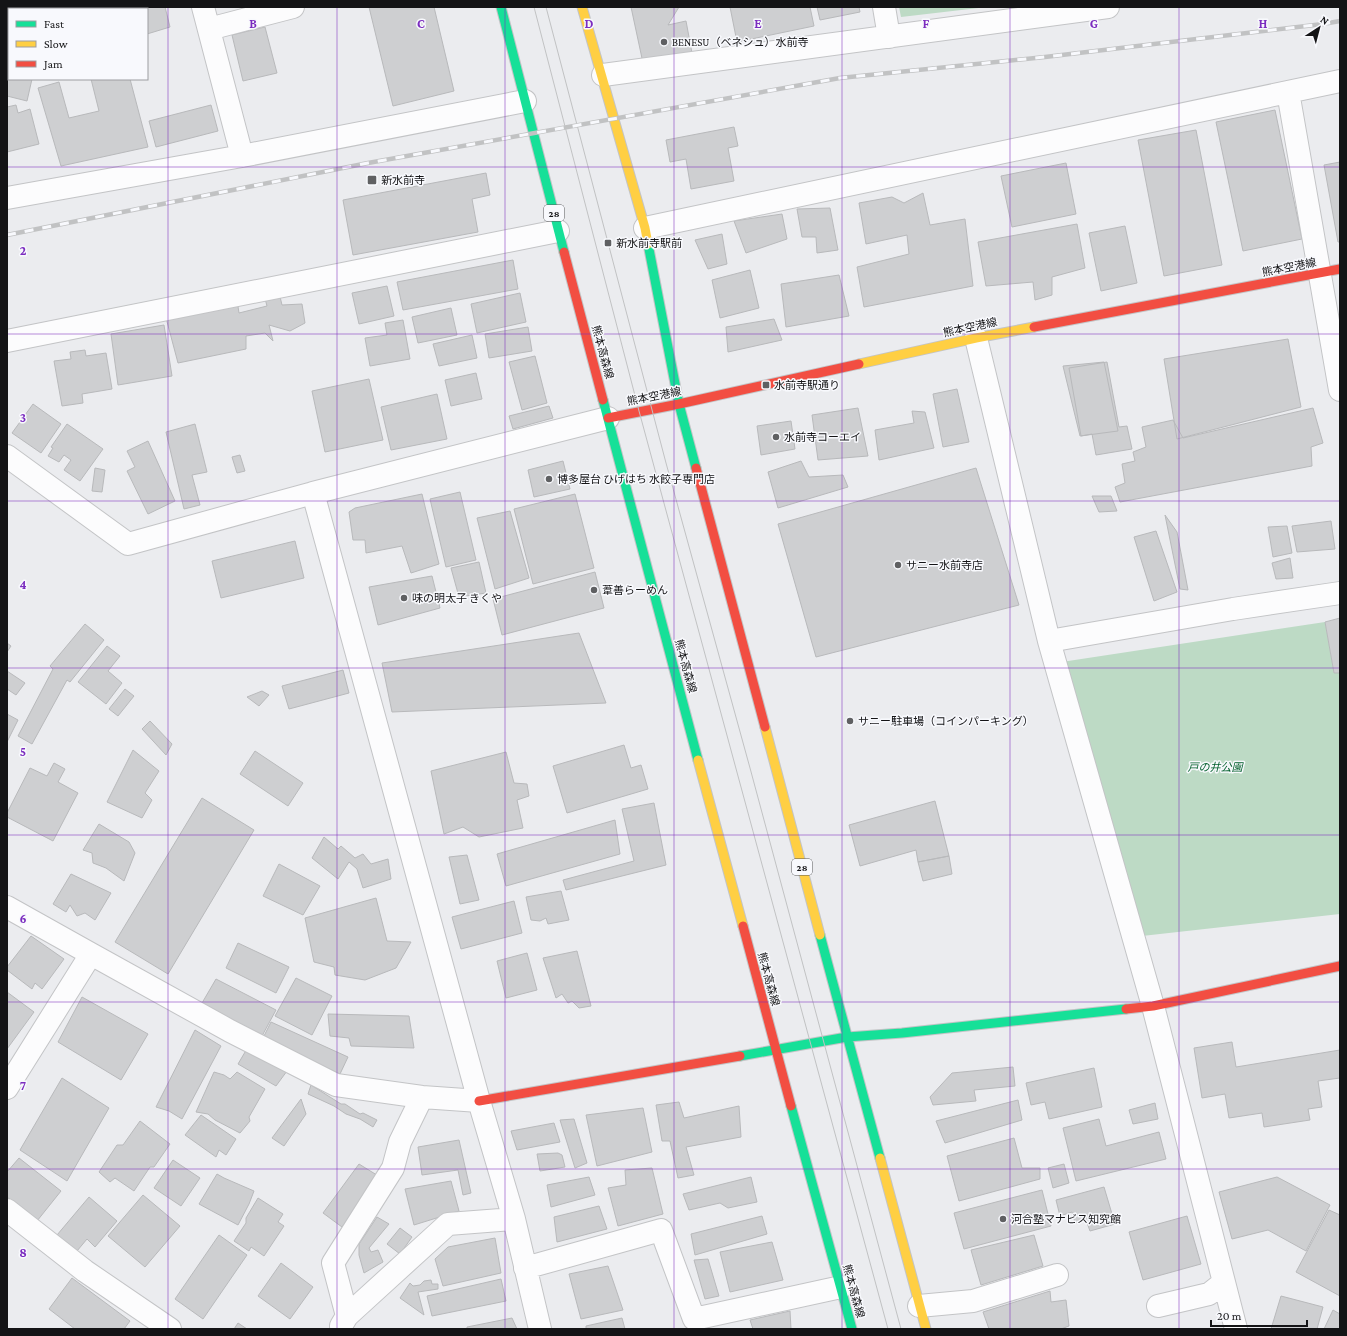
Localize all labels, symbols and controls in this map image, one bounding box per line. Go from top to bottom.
legend [8,8,148,80]
north arrow [1299,8,1339,48]
text: N [1318,13,1332,27]
text: B [249,16,257,31]
text: C [417,16,425,31]
text: D [585,16,594,31]
text: E [754,16,762,31]
text: F [923,16,930,31]
text: G [1090,16,1098,31]
text: H [1259,16,1268,31]
text: Fast [44,17,65,31]
place label: BENESU（ベネシュ）水前寺 [672,36,808,48]
text: Slow [44,37,68,51]
marker: BENESU（ベネシュ）水前寺 [659,37,669,47]
text: Jam [43,57,63,71]
marker: 新水前寺 [366,174,378,186]
place label: 新水前寺 [381,174,425,186]
road number: 28 [544,205,564,221]
place label: 新水前寺駅前 [616,237,682,249]
marker: 新水前寺駅前 [603,238,613,248]
text: 2 [20,243,27,258]
street label: 熊本空港線 [1261,256,1317,278]
street label: 熊本空港線 [942,315,998,339]
street label: 熊本高森線 [590,324,616,380]
place label: 水前寺駅通り [774,379,840,391]
marker: 水前寺駅通り [761,380,771,390]
street label: 熊本空港線 [626,385,682,407]
text: 3 [20,410,26,425]
place label: 水前寺コーエイ [784,431,861,443]
marker: 水前寺コーエイ [771,432,781,442]
place label: 博多屋台 ひげはち 水餃子専門店 [557,473,715,485]
marker: 博多屋台 ひげはち 水餃子専門店 [544,474,554,484]
place label: サニー水前寺店 [906,559,983,571]
marker: サニー水前寺店 [893,560,903,570]
text: 4 [19,577,27,592]
place label: 葦善らーめん [602,584,668,596]
marker: 葦善らーめん [589,585,599,595]
place label: 味の明太子 きくや [412,592,502,604]
marker: 味の明太子 きくや [399,593,409,603]
street label: 熊本高森線 [673,638,699,694]
place label: サニー駐車場（コインパーキング） [858,715,1034,727]
marker: サニー駐車場（コインパーキング） [845,716,855,726]
text: 5 [20,744,26,759]
park label: 戸の井公園 [1188,761,1244,773]
road number: 28 [792,859,812,875]
text: 6 [19,911,27,926]
street label: 熊本高森線 [756,951,782,1007]
text: 7 [20,1078,26,1093]
place label: 河合塾マナビス知究館 [1011,1213,1121,1225]
marker: 河合塾マナビス知究館 [998,1214,1008,1224]
text: 8 [19,1245,27,1260]
street label: 熊本高森線 [841,1263,867,1319]
scale bar [1211,1302,1307,1328]
text: 20 m [1217,1309,1242,1323]

